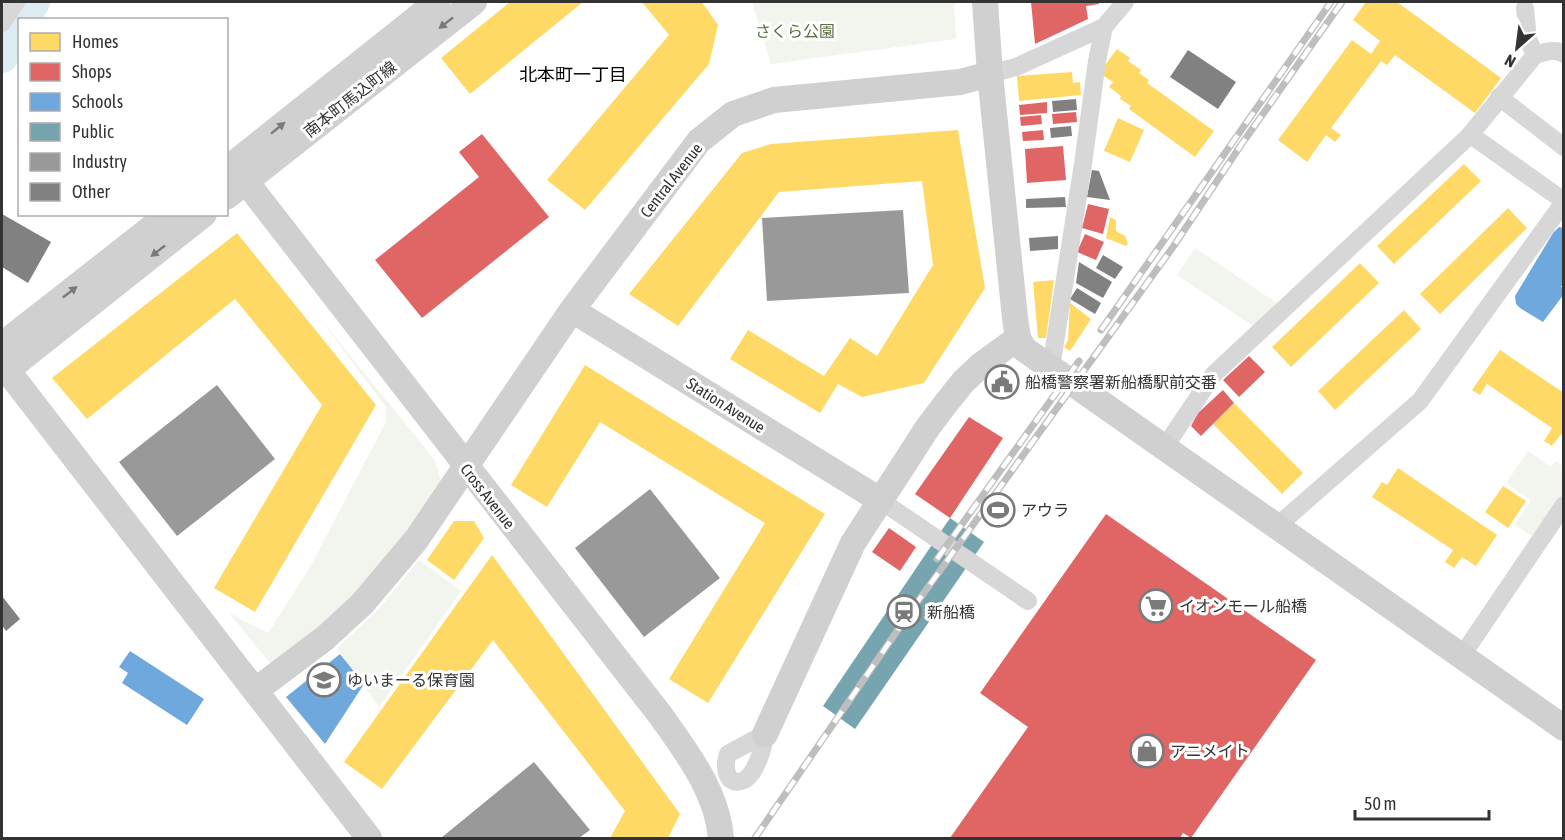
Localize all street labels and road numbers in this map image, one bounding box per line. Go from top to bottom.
street label: 南本町馬込町線 [300,57,400,141]
street label: Central Avenue [636,139,706,221]
street label: Station Avenue [684,374,768,436]
street label: Cross Avenue [457,460,519,532]

